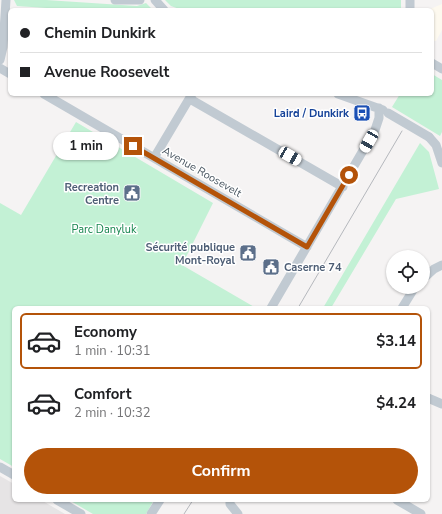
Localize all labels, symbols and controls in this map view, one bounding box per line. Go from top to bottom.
text: Chemin Dunkirk [44,23,156,43]
text: Avenue Roosevelt [44,62,169,82]
bus stop icon: Laird / Dunkirk [352,103,372,123]
place label: Laird / Dunkirk [274,106,350,121]
car [358,128,380,154]
callout: 1 min [53,132,119,160]
text: 1 min [69,137,103,155]
route end [124,137,142,155]
street label: Avenue Roosevelt [160,143,245,201]
car [277,145,303,167]
route start [340,166,358,184]
place label: Recreation Centre [64,180,119,208]
public building icon: Recreation Centre [122,183,142,203]
park label: Parc Danyluk [71,222,137,237]
place label: Sécurité publique Mont-Royal [146,240,235,268]
public building icon: Sécurité publique Mont-Royal [238,243,258,263]
map controls [386,250,430,294]
button: locate [386,250,430,294]
public building icon: Caserne 74 [261,257,281,277]
place label: Caserne 74 [284,260,342,275]
text: Economy [74,322,137,342]
icon: car [26,323,62,359]
text: $3.14 [376,331,416,351]
text: 1 min · 10:31 [74,342,150,360]
text: Comfort [74,384,131,404]
icon: car [26,385,62,421]
text: $4.24 [376,393,416,413]
text: 2 min · 10:32 [74,404,150,422]
button: Confirm [24,448,418,494]

